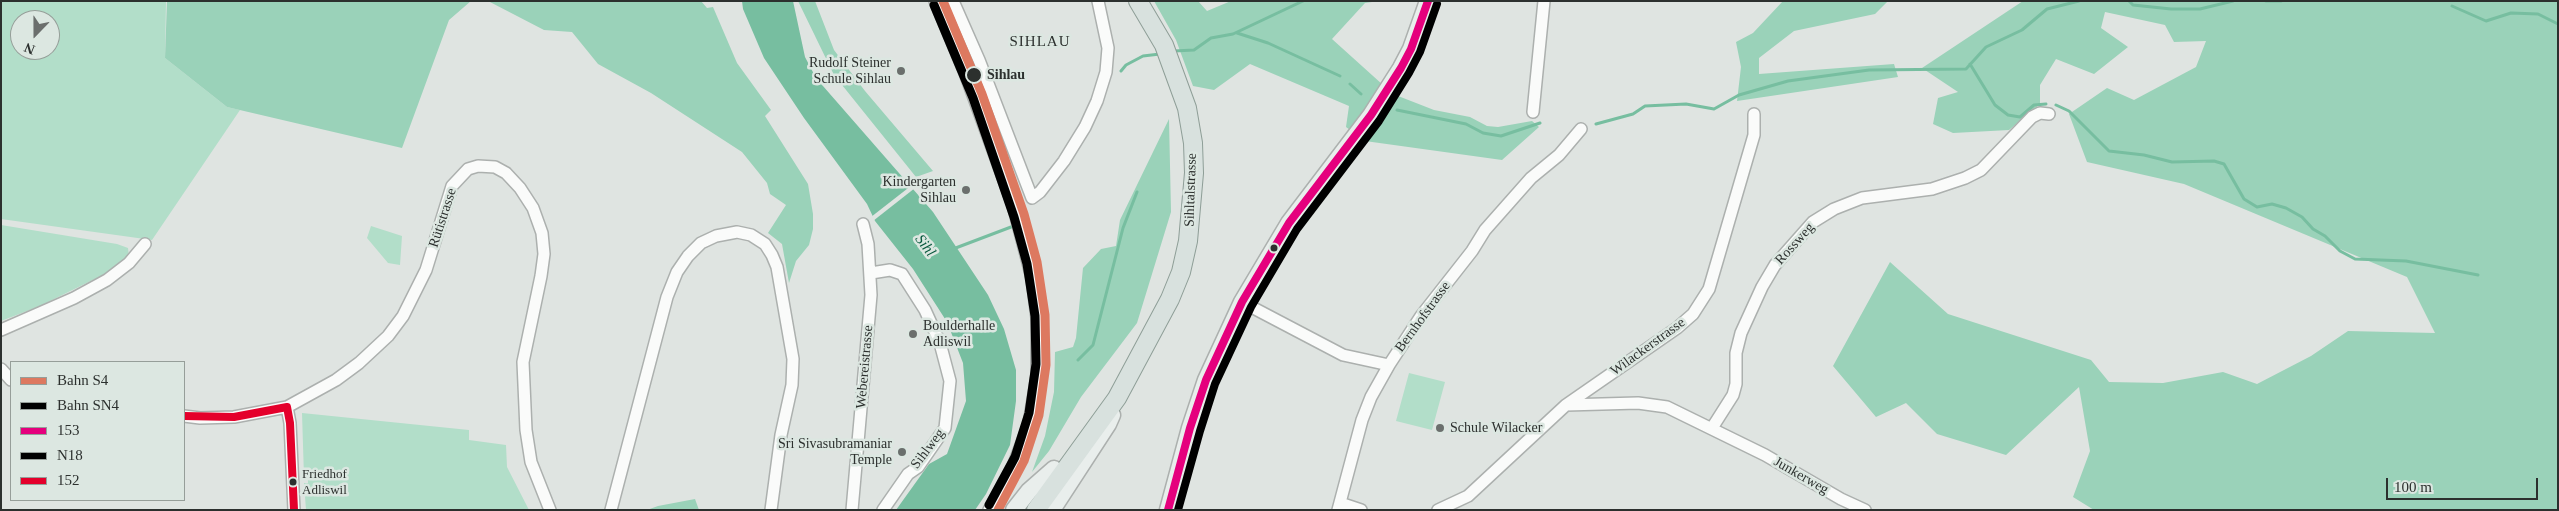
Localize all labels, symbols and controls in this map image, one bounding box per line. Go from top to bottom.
north arrow [10,10,60,60]
district label: SIHLAU [1009,33,1071,51]
text: N [22,40,37,57]
place label: Rudolf Steiner Schule Sihlau [809,55,891,88]
marker: Rudolf Steiner Schule Sihlau [895,65,907,77]
marker: Sihlau [965,66,983,84]
place label: Sihlau [987,67,1025,83]
street label: Sihltalstrasse [1181,153,1201,227]
place label: Kindergarten Sihlau [882,174,956,206]
marker: Kindergarten Sihlau [960,184,972,196]
street label: Rütistrasse [426,186,460,250]
street label: Rossweg [1772,220,1818,268]
water label: Sihl [911,231,939,261]
unlabelled marker [1269,243,1279,253]
street label: Bernhofstrasse [1392,278,1454,356]
street label: Wilackerstrasse [1607,314,1689,380]
place label: Boulderhalle Adliswil [923,318,995,351]
street label: Webereistrasse [853,325,877,409]
marker: Boulderhalle Adliswil [907,328,919,340]
legend [10,361,185,501]
text: Bahn S4 [57,372,108,388]
text: Bahn SN4 [57,397,119,413]
place label: Schule Wilacker [1450,420,1542,436]
text: 153 [57,422,80,438]
marker: Schule Wilacker [1434,422,1446,434]
street label: Sihlweg [907,426,949,472]
place label: Sri Sivasubramaniar Temple [778,436,892,468]
marker: Sri Sivasubramaniar Temple [896,446,908,458]
text: N18 [57,447,83,463]
street label: Junkerweg [1771,454,1831,498]
place label: Friedhof Adliswil [302,467,347,498]
scale bar [2389,468,2542,500]
text: 152 [57,472,80,488]
marker: Friedhof Adliswil [288,477,298,487]
text: 100 m [2394,479,2432,495]

